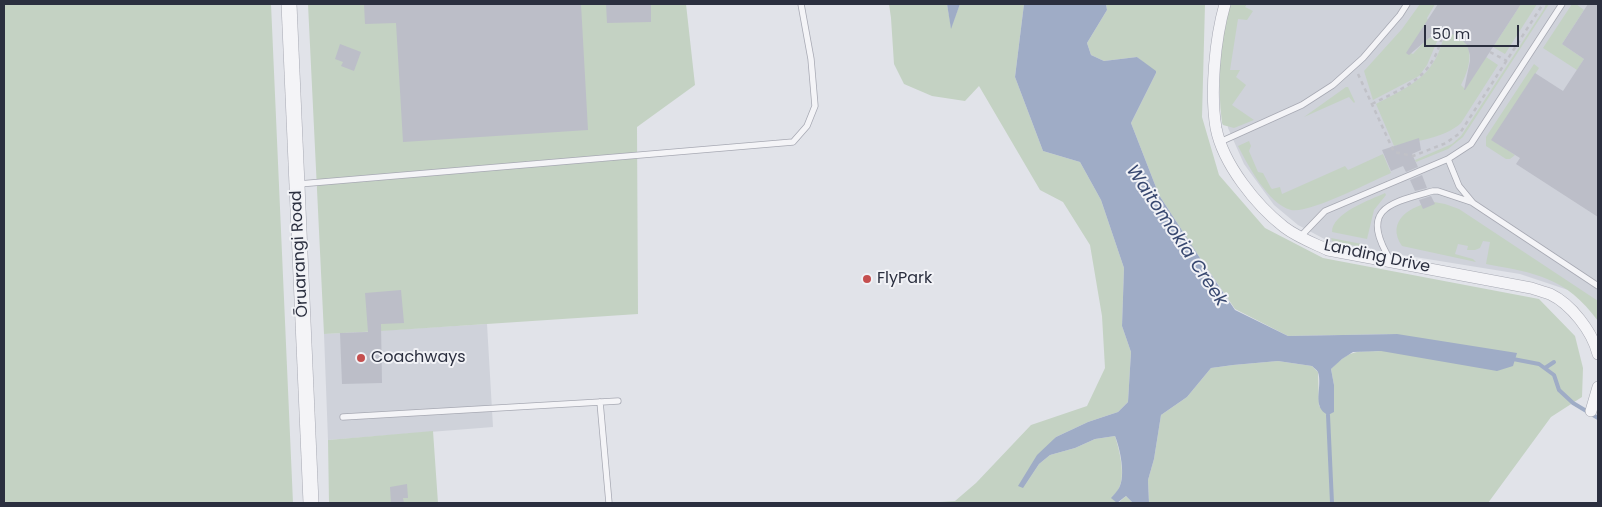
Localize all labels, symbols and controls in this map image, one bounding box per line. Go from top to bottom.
scale bar [1427,15,1522,47]
text: 50 m [1432,23,1470,44]
water label: Waitomokia Creek [1121,161,1231,311]
street label: Ōruarangi Road [287,190,313,318]
street label: Landing Drive [1322,236,1432,278]
place label: FlyPark [877,269,932,289]
marker: FlyPark [861,273,873,285]
place label: Coachways [371,348,466,368]
marker: Coachways [355,352,367,364]

